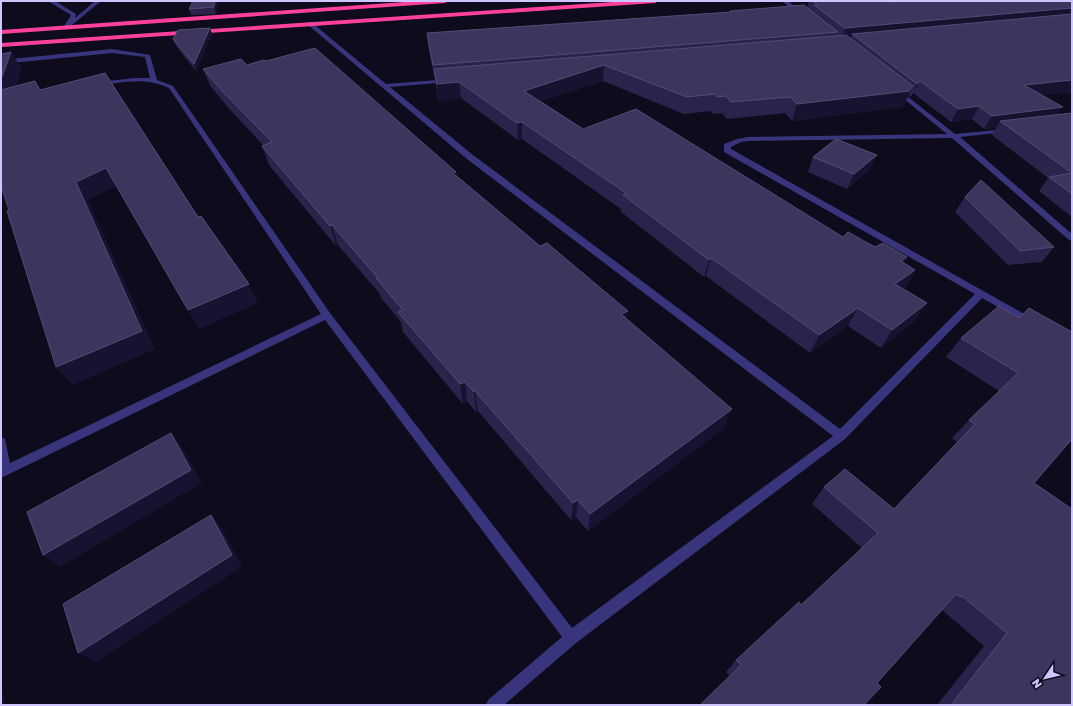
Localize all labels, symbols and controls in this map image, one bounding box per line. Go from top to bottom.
north arrow [1025,658,1065,698]
text: N [1029,677,1044,691]

